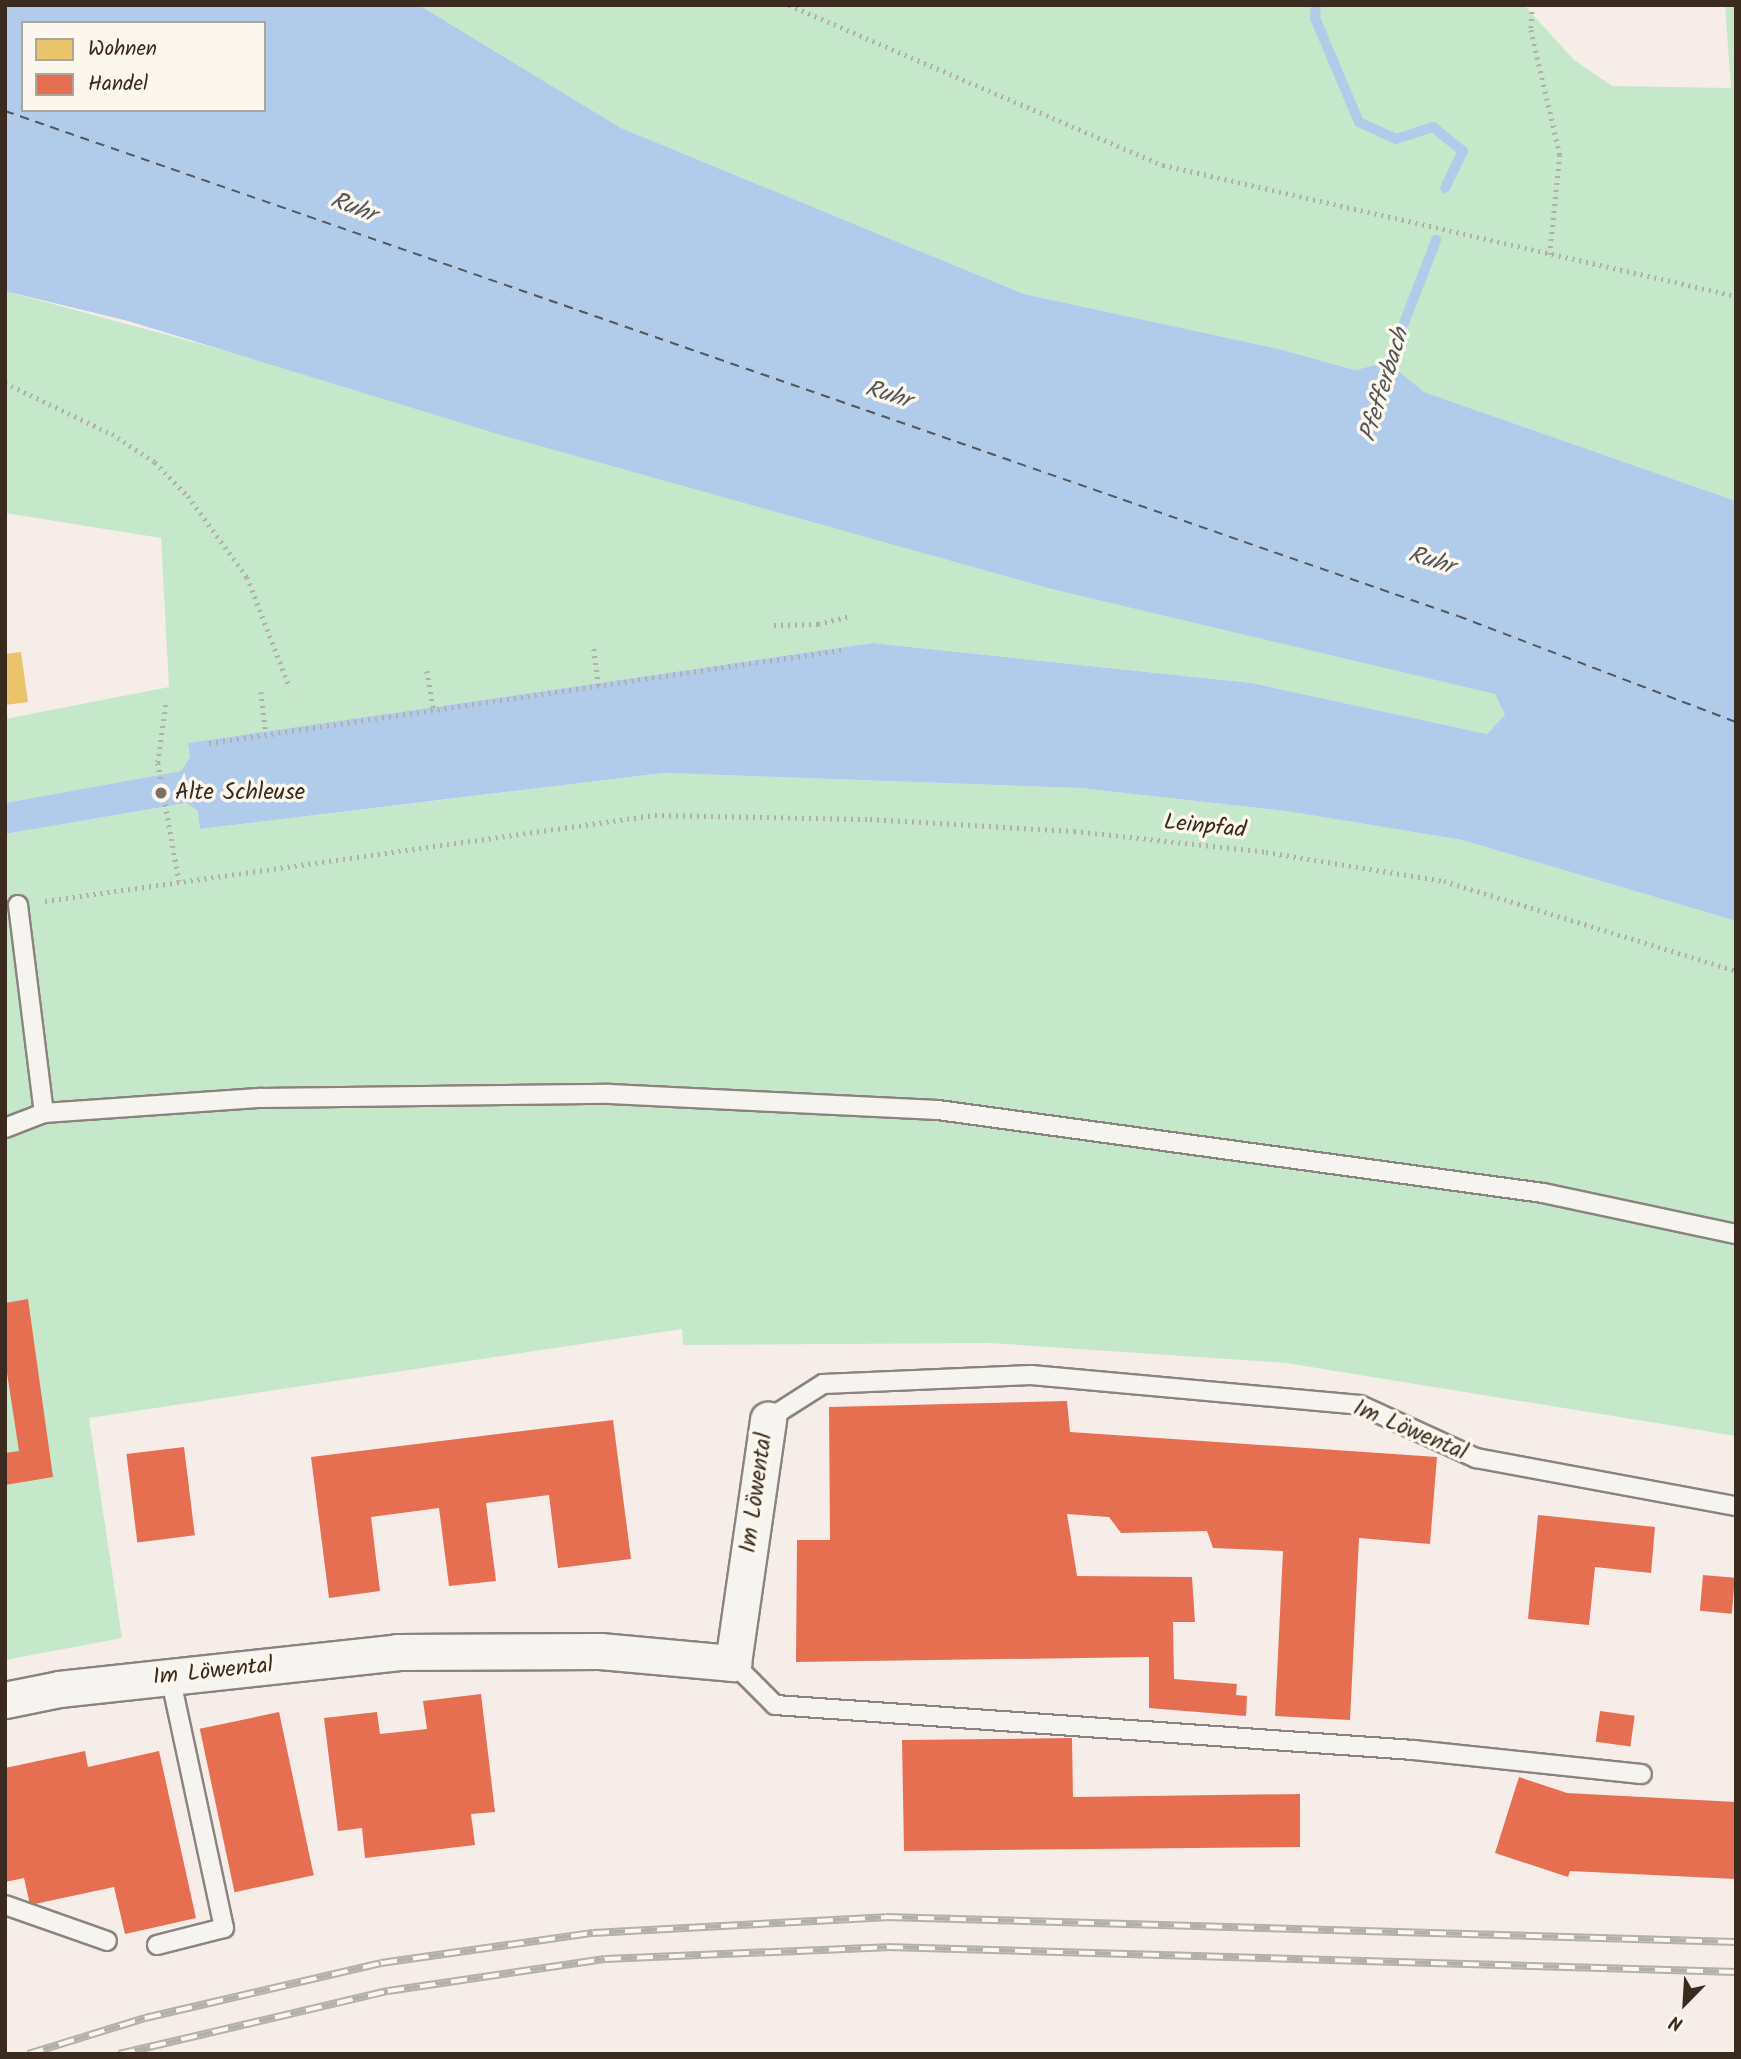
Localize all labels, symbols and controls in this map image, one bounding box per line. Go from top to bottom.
legend [21,21,266,112]
text: Wohnen [88,33,157,66]
text: Handel [88,68,148,101]
water label: Ruhr [326,186,380,230]
water label: Pfefferbach [1354,325,1416,445]
water label: Ruhr [862,374,914,416]
water label: Ruhr [1405,540,1457,582]
place label: Alte Schleuse [175,779,305,807]
marker: Alte Schleuse [153,785,169,801]
street label: Leinpfad [1163,809,1247,845]
street label: Im Löwental [1349,1395,1471,1467]
street label: Im Löwental [735,1431,779,1555]
street label: Im Löwental [151,1652,275,1692]
north arrow [1650,1968,1720,2038]
text: N [1665,2006,1688,2038]

